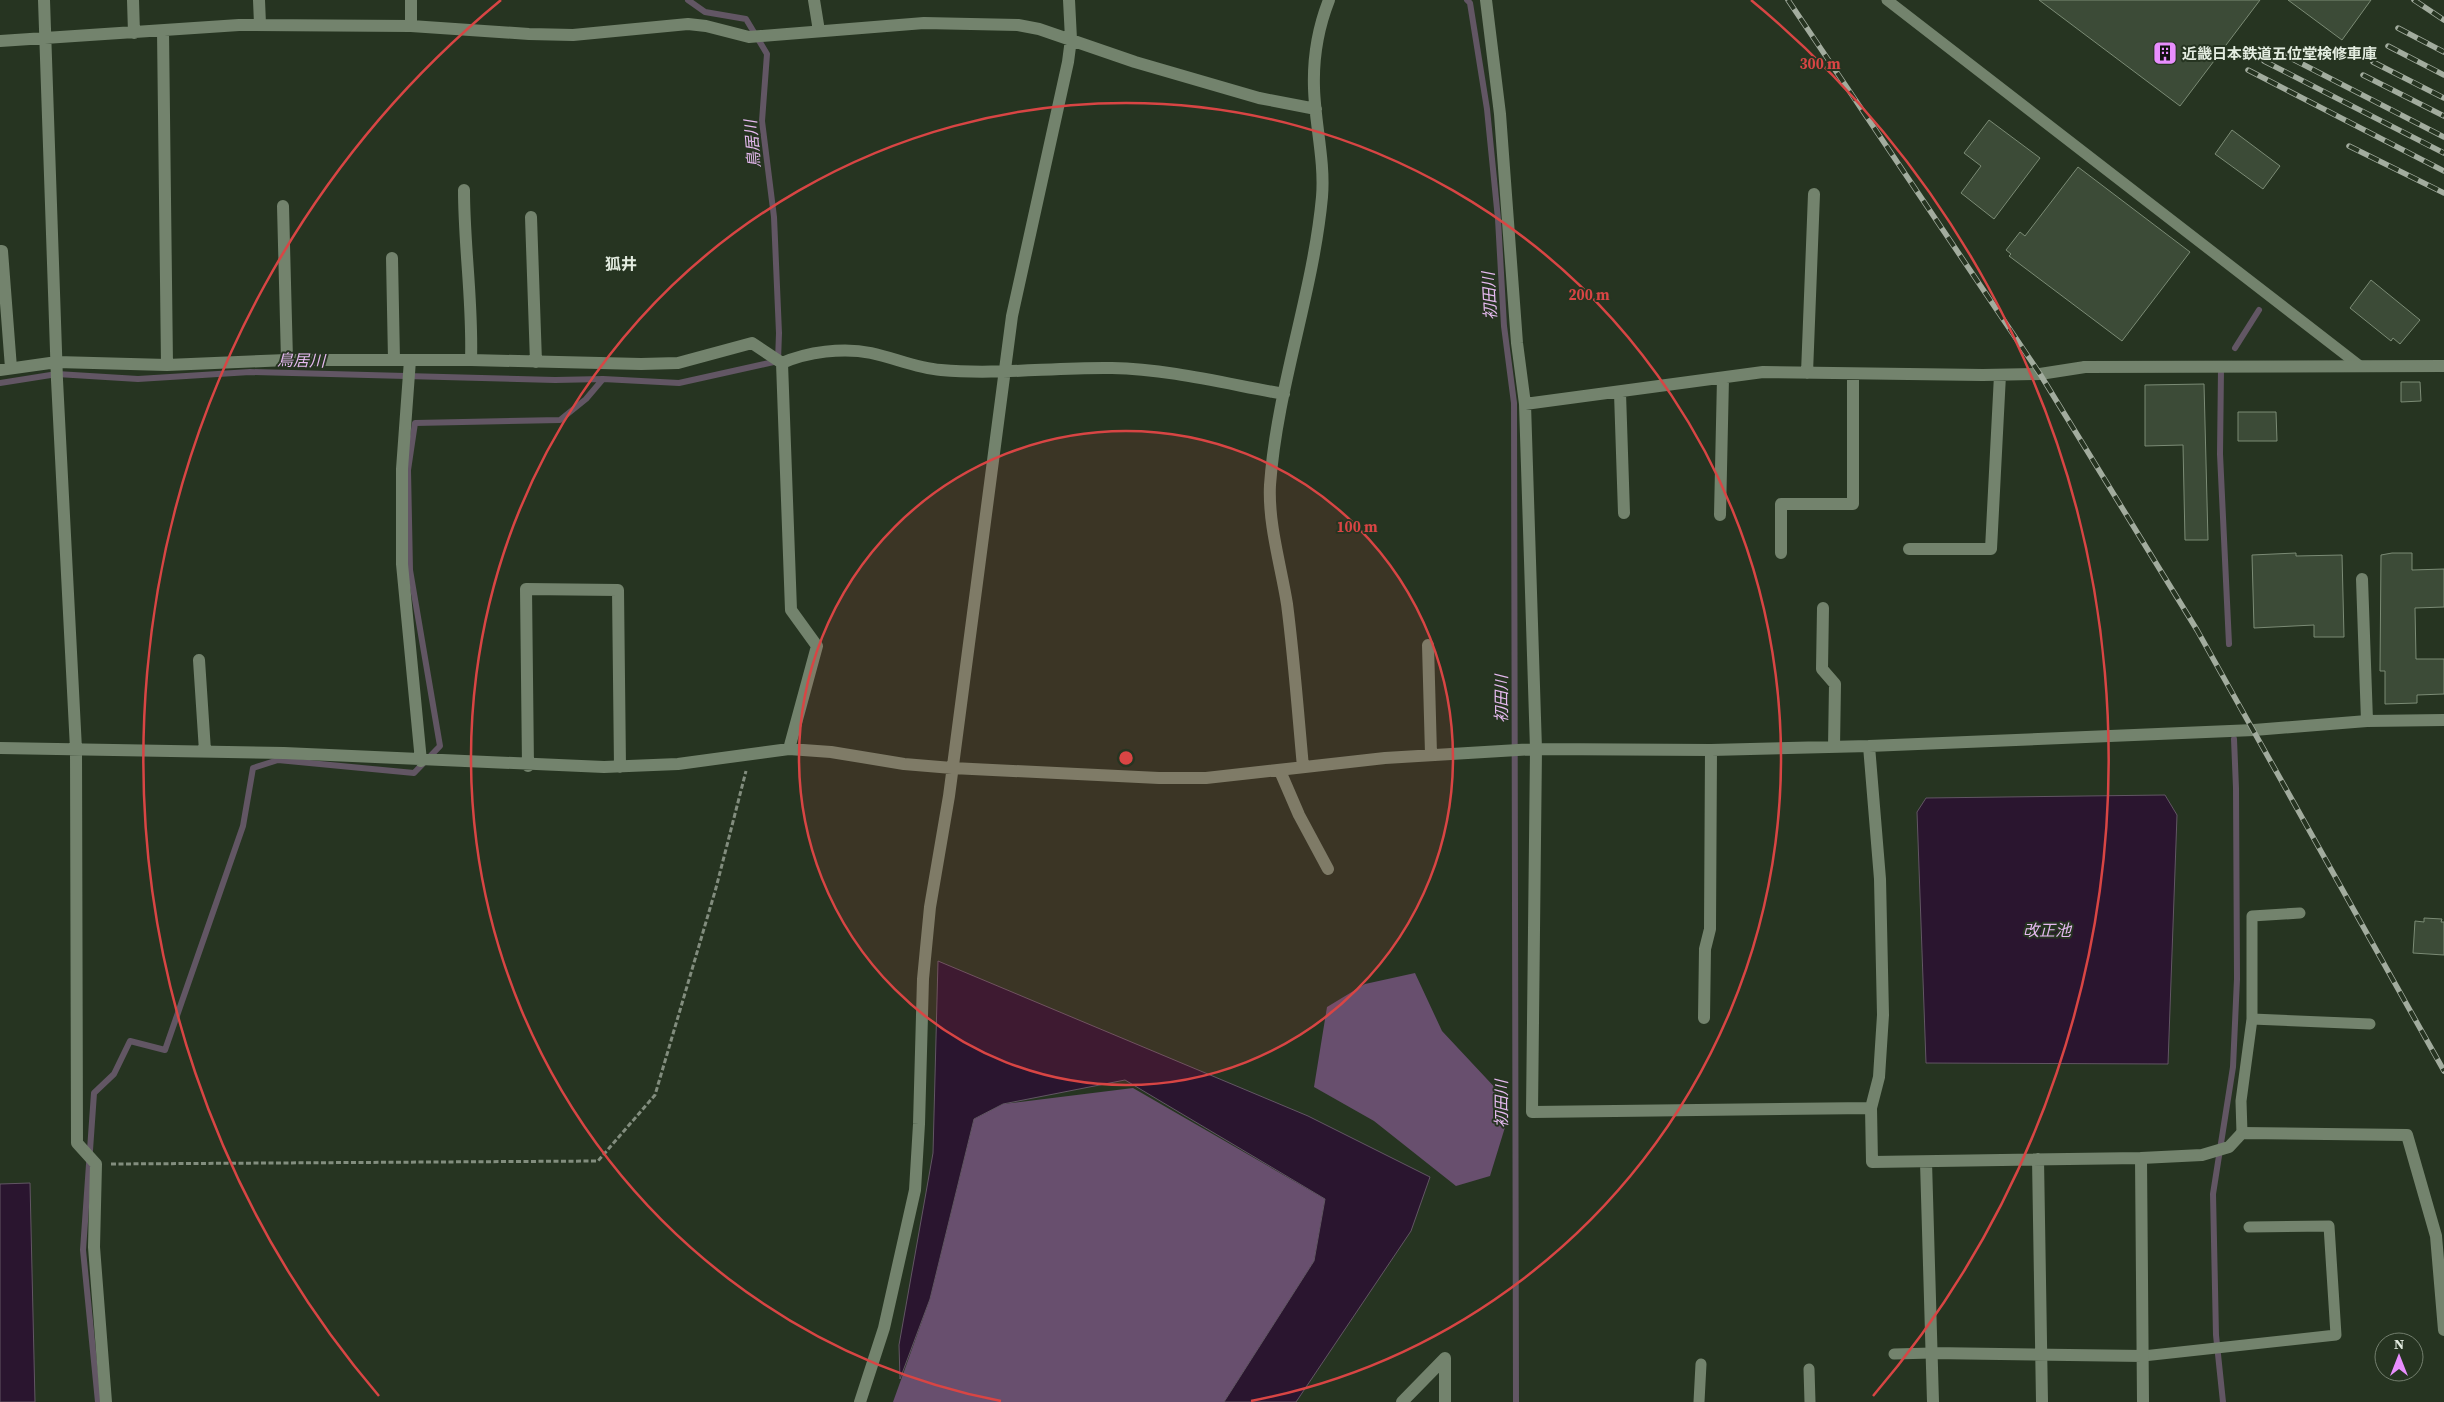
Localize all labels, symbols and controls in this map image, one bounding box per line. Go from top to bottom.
building icon: 近畿日本鉄道五位堂検修車庫 [2152,40,2178,66]
place label: 近畿日本鉄道五位堂検修車庫 [2182,43,2377,64]
text: 300 m [1799,53,1841,74]
water label: 鳥居川 [739,117,765,169]
district label: 狐井 [605,253,637,275]
water label: 初田川 [1477,269,1501,321]
text: 200 m [1568,284,1610,305]
water label: 鳥居川 [277,349,327,371]
text: 100 m [1336,516,1378,537]
water label: 初田川 [1490,673,1512,723]
centre of rings [1117,749,1135,767]
water label: 改正池 [2023,919,2073,941]
water label: 初田川 [1490,1078,1512,1128]
north arrow [2374,1332,2424,1382]
text: N [2394,1334,2404,1354]

